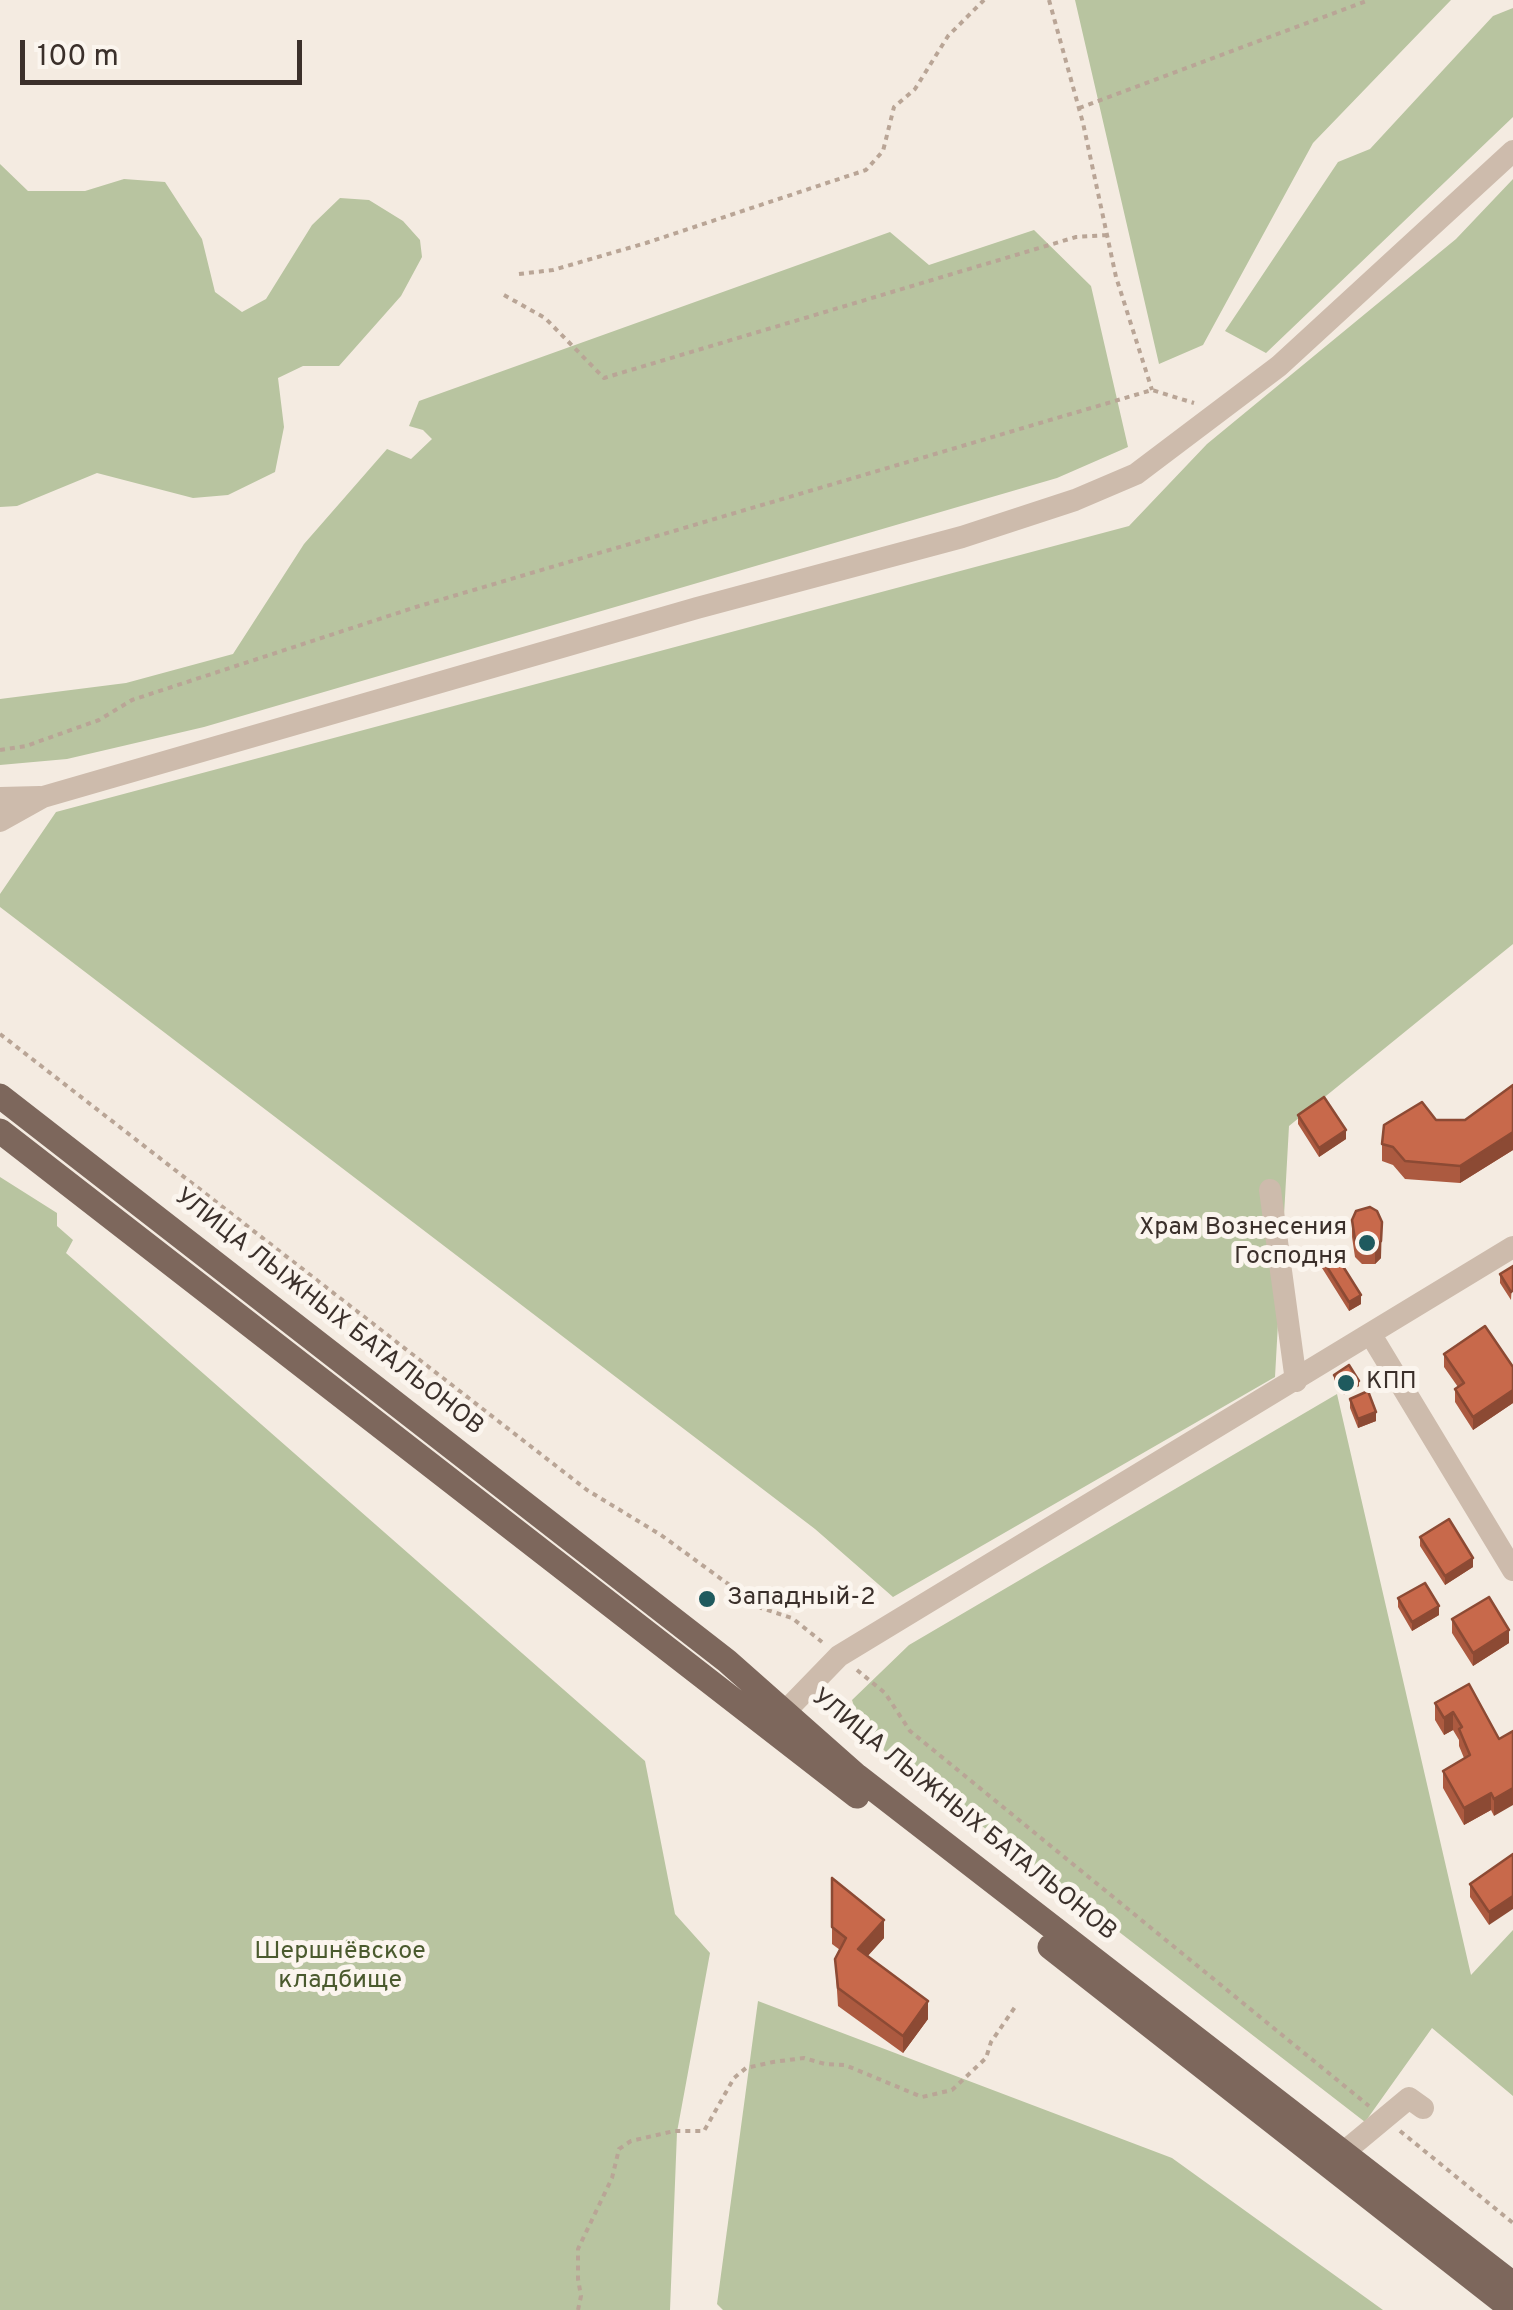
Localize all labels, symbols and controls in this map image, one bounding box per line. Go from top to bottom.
scale bar [25,20,308,82]
text: 100 m [37,39,119,76]
street label: УЛИЦА ЛЫЖНЫХ БАТАЛЬОНОВ [168,1183,488,1443]
place label: Храм Вознесения Господня [1139,1214,1347,1273]
marker: Храм Вознесения Господня [1356,1232,1378,1254]
place label: КПП [1366,1368,1417,1398]
marker: КПП [1335,1372,1357,1394]
place label: Западный-2 [727,1584,875,1614]
marker: Западный-2 [696,1588,718,1610]
street label: УЛИЦА ЛЫЖНЫХ БАТАЛЬОНОВ [804,1684,1122,1948]
park label: Шершнёвское кладбище [254,1938,426,1997]

